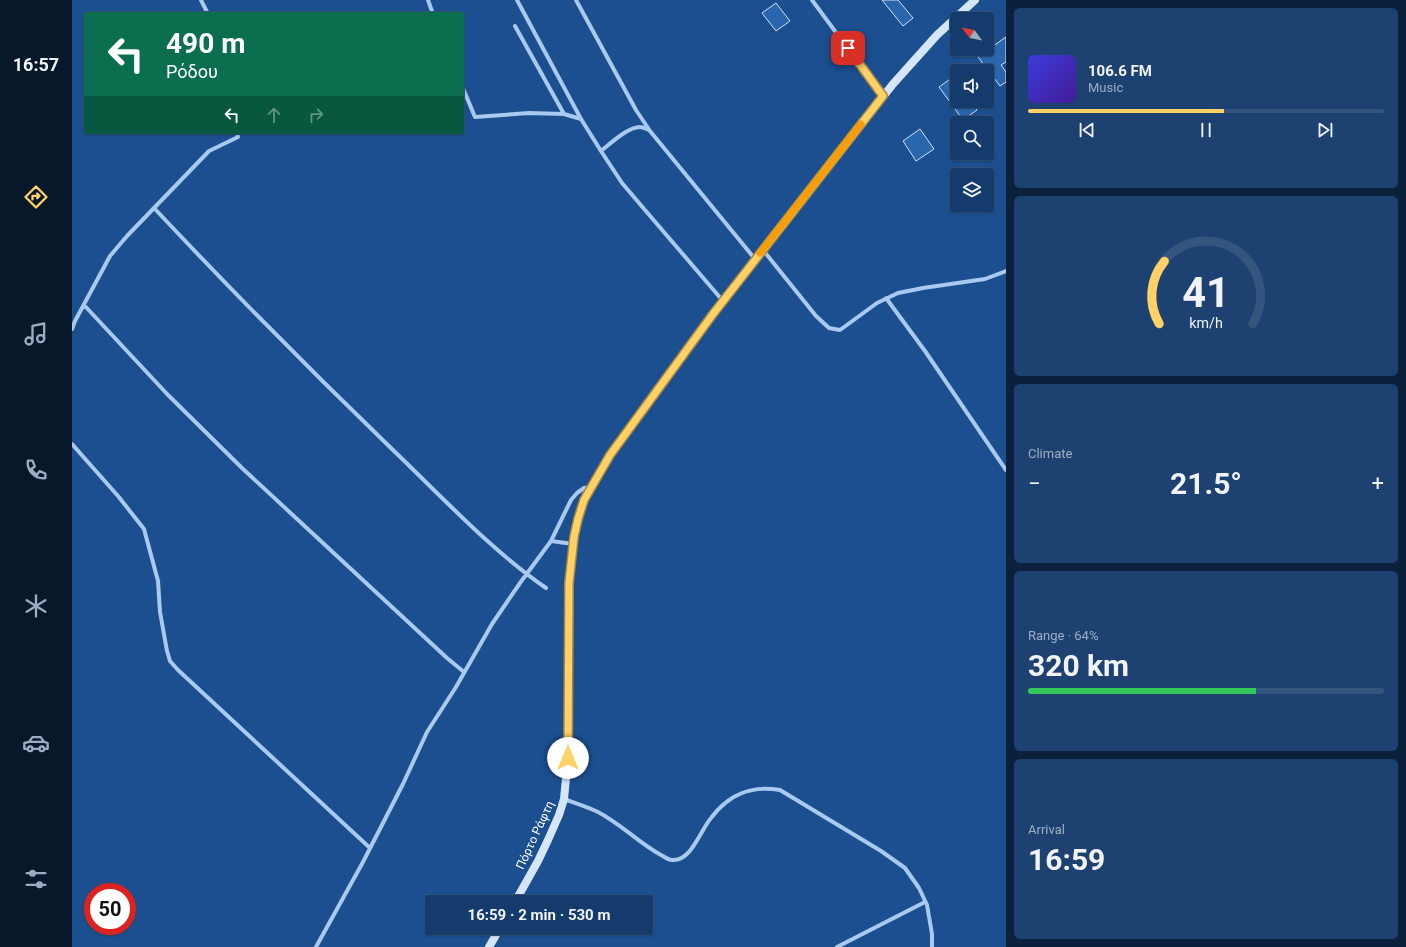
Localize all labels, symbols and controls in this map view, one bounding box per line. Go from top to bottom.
north arrow [950,12,994,56]
map controls [950,12,994,212]
text: 490 m [166,27,245,60]
icon: left [100,28,152,80]
pin [831,31,865,65]
icon: arrive [837,37,859,59]
text: 16:57 [13,54,59,75]
text: Ρόδου [166,61,218,82]
text: 106.6 FM [1088,62,1152,80]
button: sound [950,64,994,108]
text: Music [1088,80,1123,95]
icon: left [221,104,243,126]
icon: ahead [263,104,285,126]
icon: right [305,104,327,126]
button: search [950,116,994,160]
icon: previous [1076,119,1098,141]
icon: pause [1195,119,1217,141]
icon: next [1314,119,1336,141]
button: layers [950,168,994,212]
icon: directions [22,183,50,211]
text: 41 [1182,267,1230,316]
text: km/h [1189,314,1223,330]
icon: music [22,320,50,348]
text: Climate [1028,446,1072,461]
icon: phone [22,456,50,484]
text: 21.5° [1170,466,1242,501]
text: − [1028,471,1041,496]
text: + [1372,471,1384,496]
icon: climate [22,592,50,620]
text: Range · 64% [1028,628,1098,643]
text: 320 km [1028,648,1129,683]
icon: car [22,729,50,757]
position arrow [547,737,589,779]
street label: Πόρτο Ράφτη [513,799,557,871]
text: Arrival [1028,822,1065,837]
text: 16:59 [1028,842,1105,877]
icon: filters [22,865,50,893]
speed limit sign: 50 [84,883,136,935]
text: 16:59 · 2 min · 530 m [468,906,610,924]

